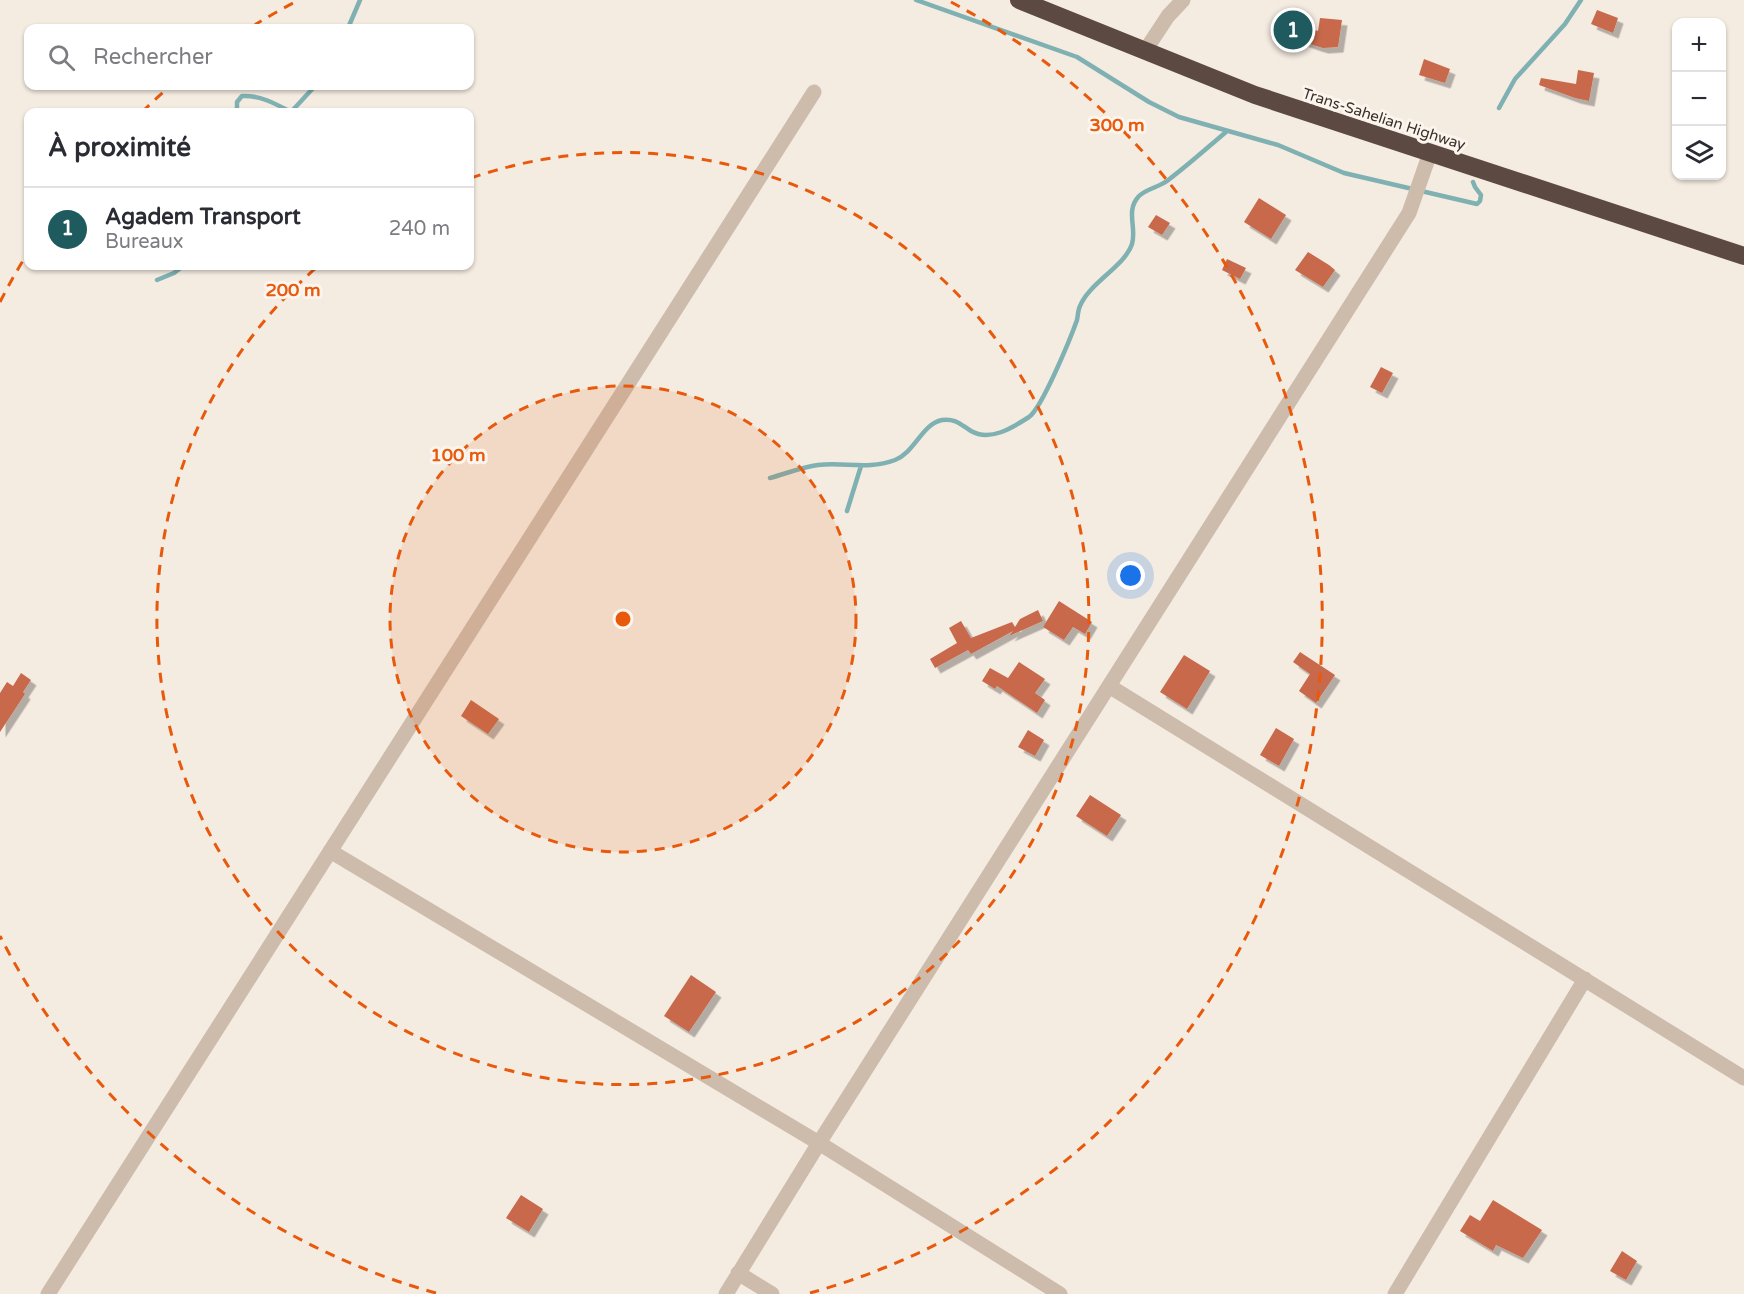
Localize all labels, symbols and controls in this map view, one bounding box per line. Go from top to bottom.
pin: 1 [1274,8,1312,52]
map controls [1672,18,1726,180]
button: + [1672,18,1726,72]
search box [24,24,474,90]
icon: search [45,41,78,74]
text: Rechercher [93,44,213,70]
button: − [1672,72,1726,126]
street label: Trans-Sahelian Highway [1300,84,1468,154]
text: 300 m [1089,114,1145,136]
button: layers [1672,126,1726,180]
text: À proximité [48,132,191,163]
text: Agadem Transport [105,204,301,230]
text: 1 [61,217,74,241]
text: 240 m [389,217,450,241]
text: Bureaux [105,230,183,254]
text: 200 m [265,279,321,301]
text: 100 m [430,444,486,466]
your location [1116,561,1145,590]
centre of rings [613,609,633,629]

